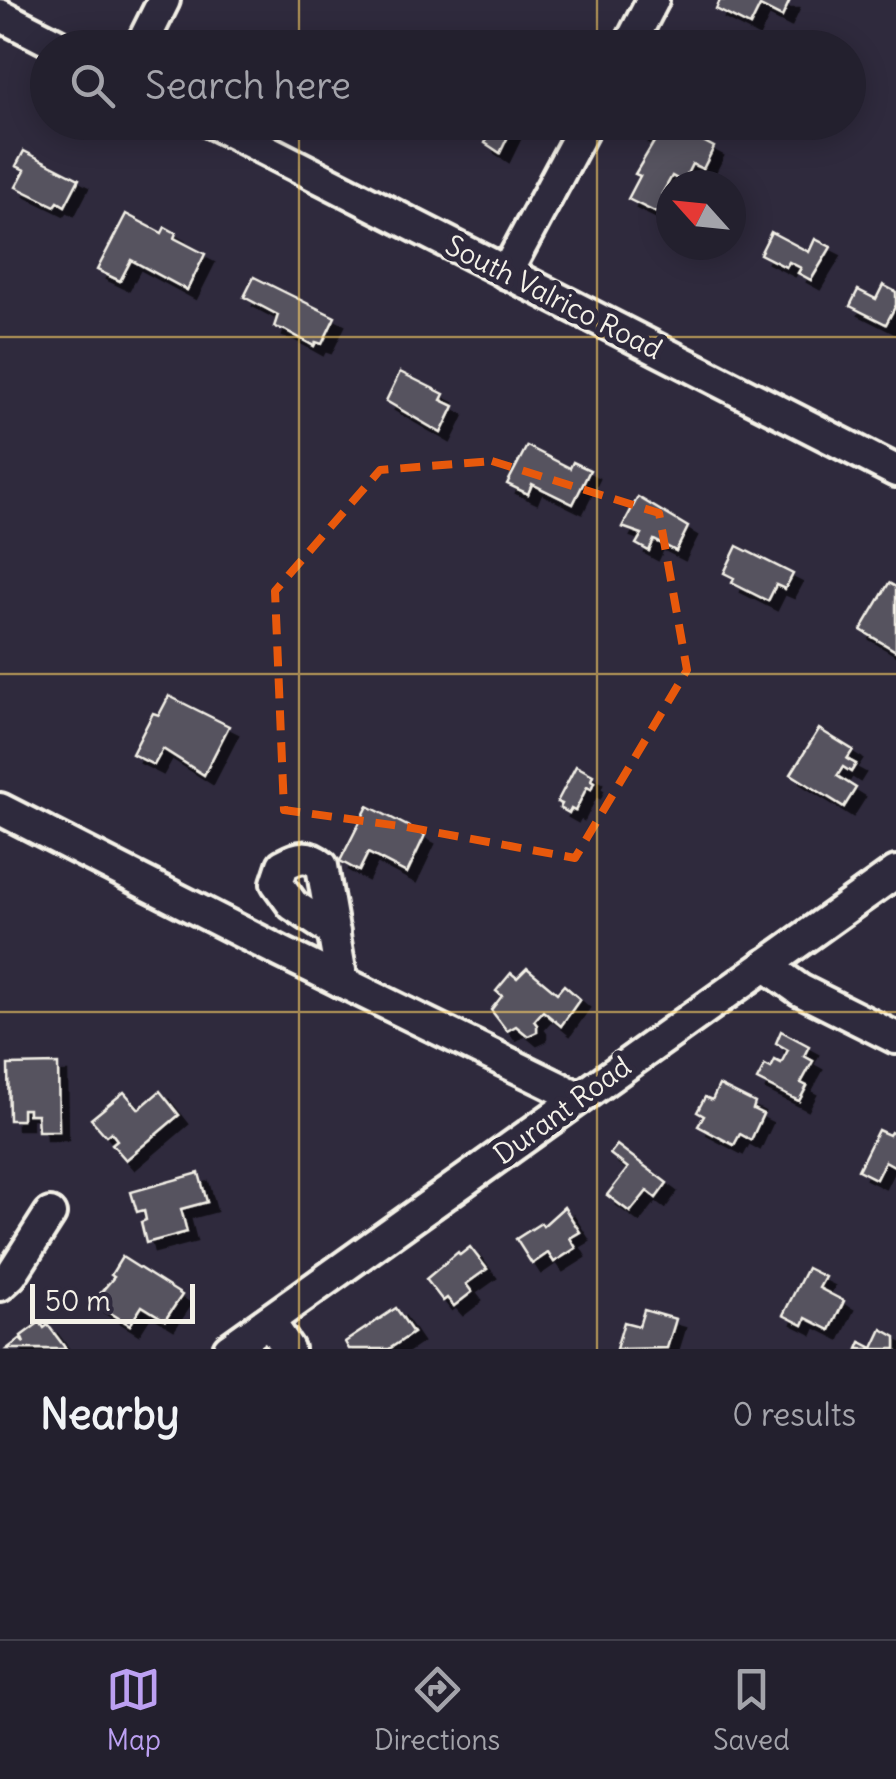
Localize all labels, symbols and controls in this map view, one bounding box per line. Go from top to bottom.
search box [30,30,866,140]
icon: search [65,58,120,113]
text: Search here [145,62,351,109]
north arrow [656,170,746,260]
street label: South Valrico Road [440,227,668,367]
street label: Durant Road [486,1048,638,1172]
scale bar [30,1279,195,1324]
text: 50 m [45,1283,111,1319]
text: Nearby [40,1388,179,1440]
text: 0 results [732,1394,856,1435]
tab: Map [106,1662,161,1758]
tab: Directions [374,1662,500,1758]
tab: Saved [713,1662,790,1758]

